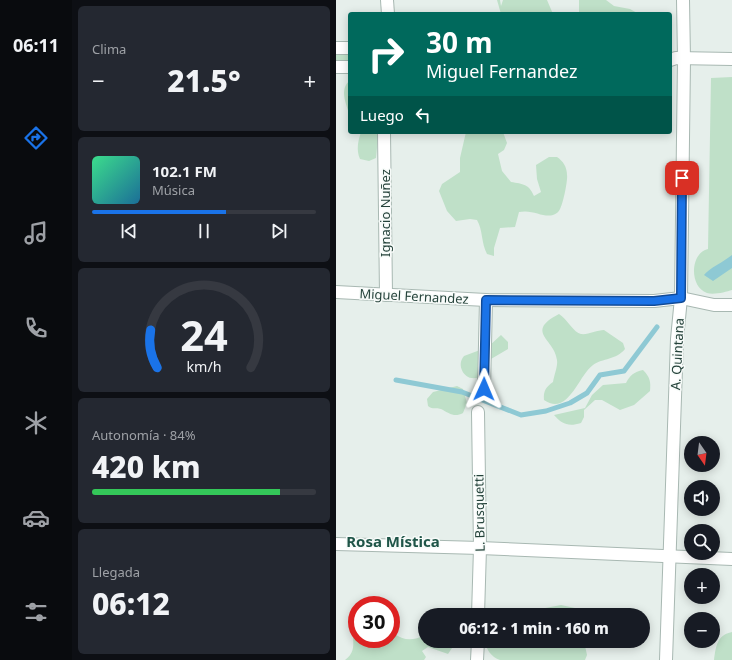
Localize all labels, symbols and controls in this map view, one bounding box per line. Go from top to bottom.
text: 30 m [426,23,493,61]
icon: right [360,28,412,80]
text: 06:11 [13,33,59,57]
text: Clima [92,40,126,58]
text: Miguel Fernandez [426,59,577,83]
text: 21.5° [167,60,241,101]
text: − [92,65,105,95]
text: + [303,65,316,95]
icon: left [412,104,434,126]
text: Luego [360,105,404,125]
icon: directions [22,124,50,152]
text: 102.1 FM [152,161,217,181]
pin [665,161,699,195]
icon: arrive [671,167,693,189]
street label: Ignacio Nuñez [376,169,394,257]
text: Música [152,181,195,199]
icon: music [22,219,50,247]
icon: previous [118,220,140,242]
icon: pause [193,220,215,242]
icon: next [268,220,290,242]
street label: Miguel Fernandez [359,284,469,308]
text: 24 [180,307,228,363]
icon: phone [22,314,50,342]
street label: A. Quintana [666,318,688,390]
text: km/h [186,357,222,376]
position arrow [463,368,505,410]
icon: climate [22,409,50,437]
text: Autonomía · 84% [92,426,196,444]
north arrow [684,436,720,472]
map controls [684,436,720,648]
text: 420 km [92,446,201,487]
street label: L. Brusquetti [469,474,489,552]
button: sound [684,480,720,516]
icon: car [22,504,50,532]
button: search [684,524,720,560]
district label: Rosa Mística [346,531,440,551]
text: Llegada [92,563,140,581]
button: + [684,568,720,604]
text: 06:12 [92,583,170,624]
speed limit sign: 30 [348,596,400,648]
icon: filters [22,598,50,626]
button: − [684,612,720,648]
text: 06:12 · 1 min · 160 m [459,618,609,638]

